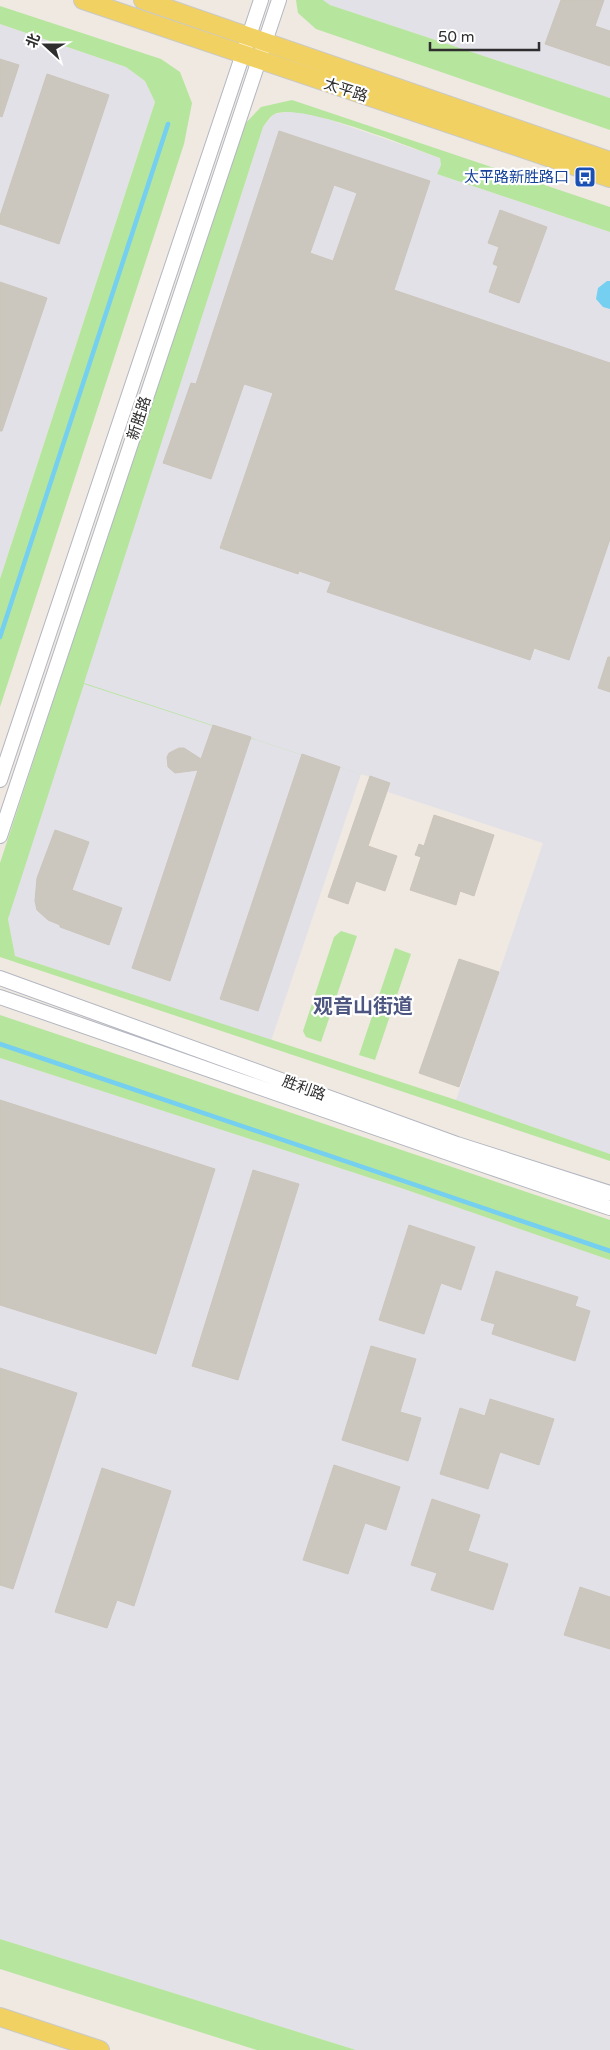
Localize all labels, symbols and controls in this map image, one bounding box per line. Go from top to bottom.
north arrow [20,20,70,70]
scale bar [430,20,539,52]
text: 50 m [438,28,475,46]
text: 北 [23,31,44,50]
street label: 太平路 [322,74,370,106]
bus stop icon: 太平路新胜路口 [573,165,597,189]
place label: 太平路新胜路口 [464,168,569,186]
street label: 新胜路 [123,394,155,442]
district label: 观音山街道 [313,995,413,1019]
street label: 胜利路 [280,1072,328,1104]

